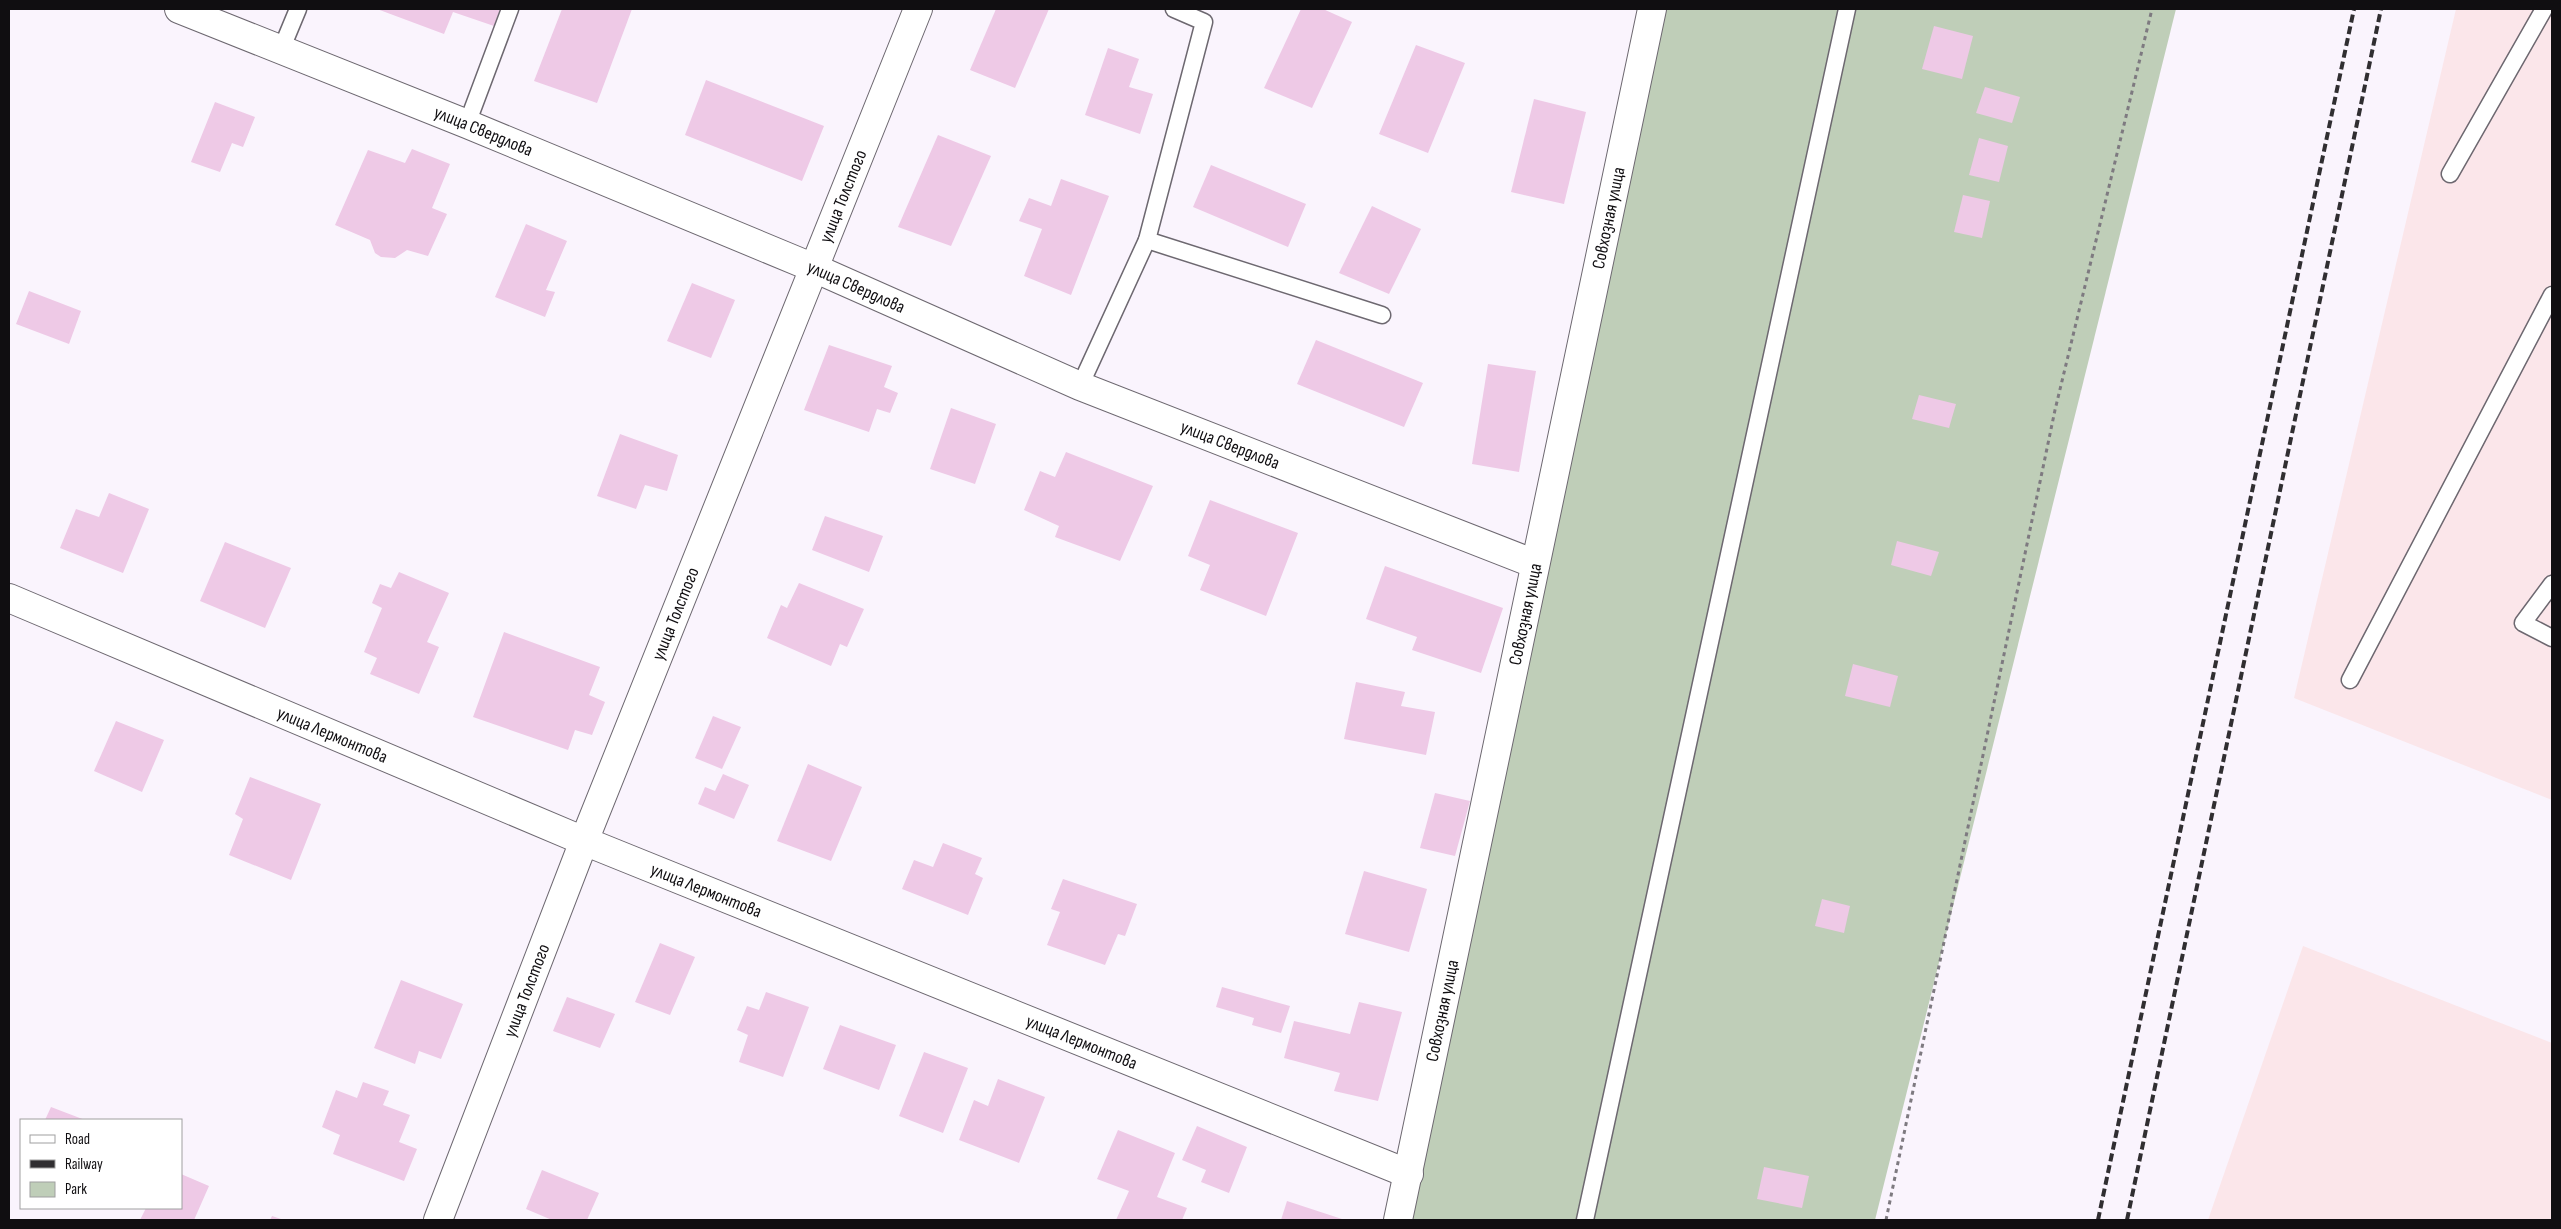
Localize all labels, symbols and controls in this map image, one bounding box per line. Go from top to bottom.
street label: улица Свердлова [431,102,536,161]
street label: улица Толстого [815,147,871,246]
street label: Совхозная улица [1588,165,1630,271]
street label: улица Свердлова [804,256,908,318]
street label: улица Свердлова [1177,416,1283,474]
street label: Совхозная улица [1505,561,1546,667]
street label: улица Толстого [648,564,704,663]
street label: улица Лермонтова [274,702,391,768]
street label: улица Лермонтова [647,859,765,923]
street label: улица Толстого [499,941,554,1040]
street label: Совхозная улица [1422,958,1463,1063]
street label: улица Лермонтова [1023,1011,1140,1074]
legend [20,1119,182,1209]
text: Road [65,1130,90,1149]
text: Railway [65,1155,103,1174]
text: Park [65,1180,87,1199]

